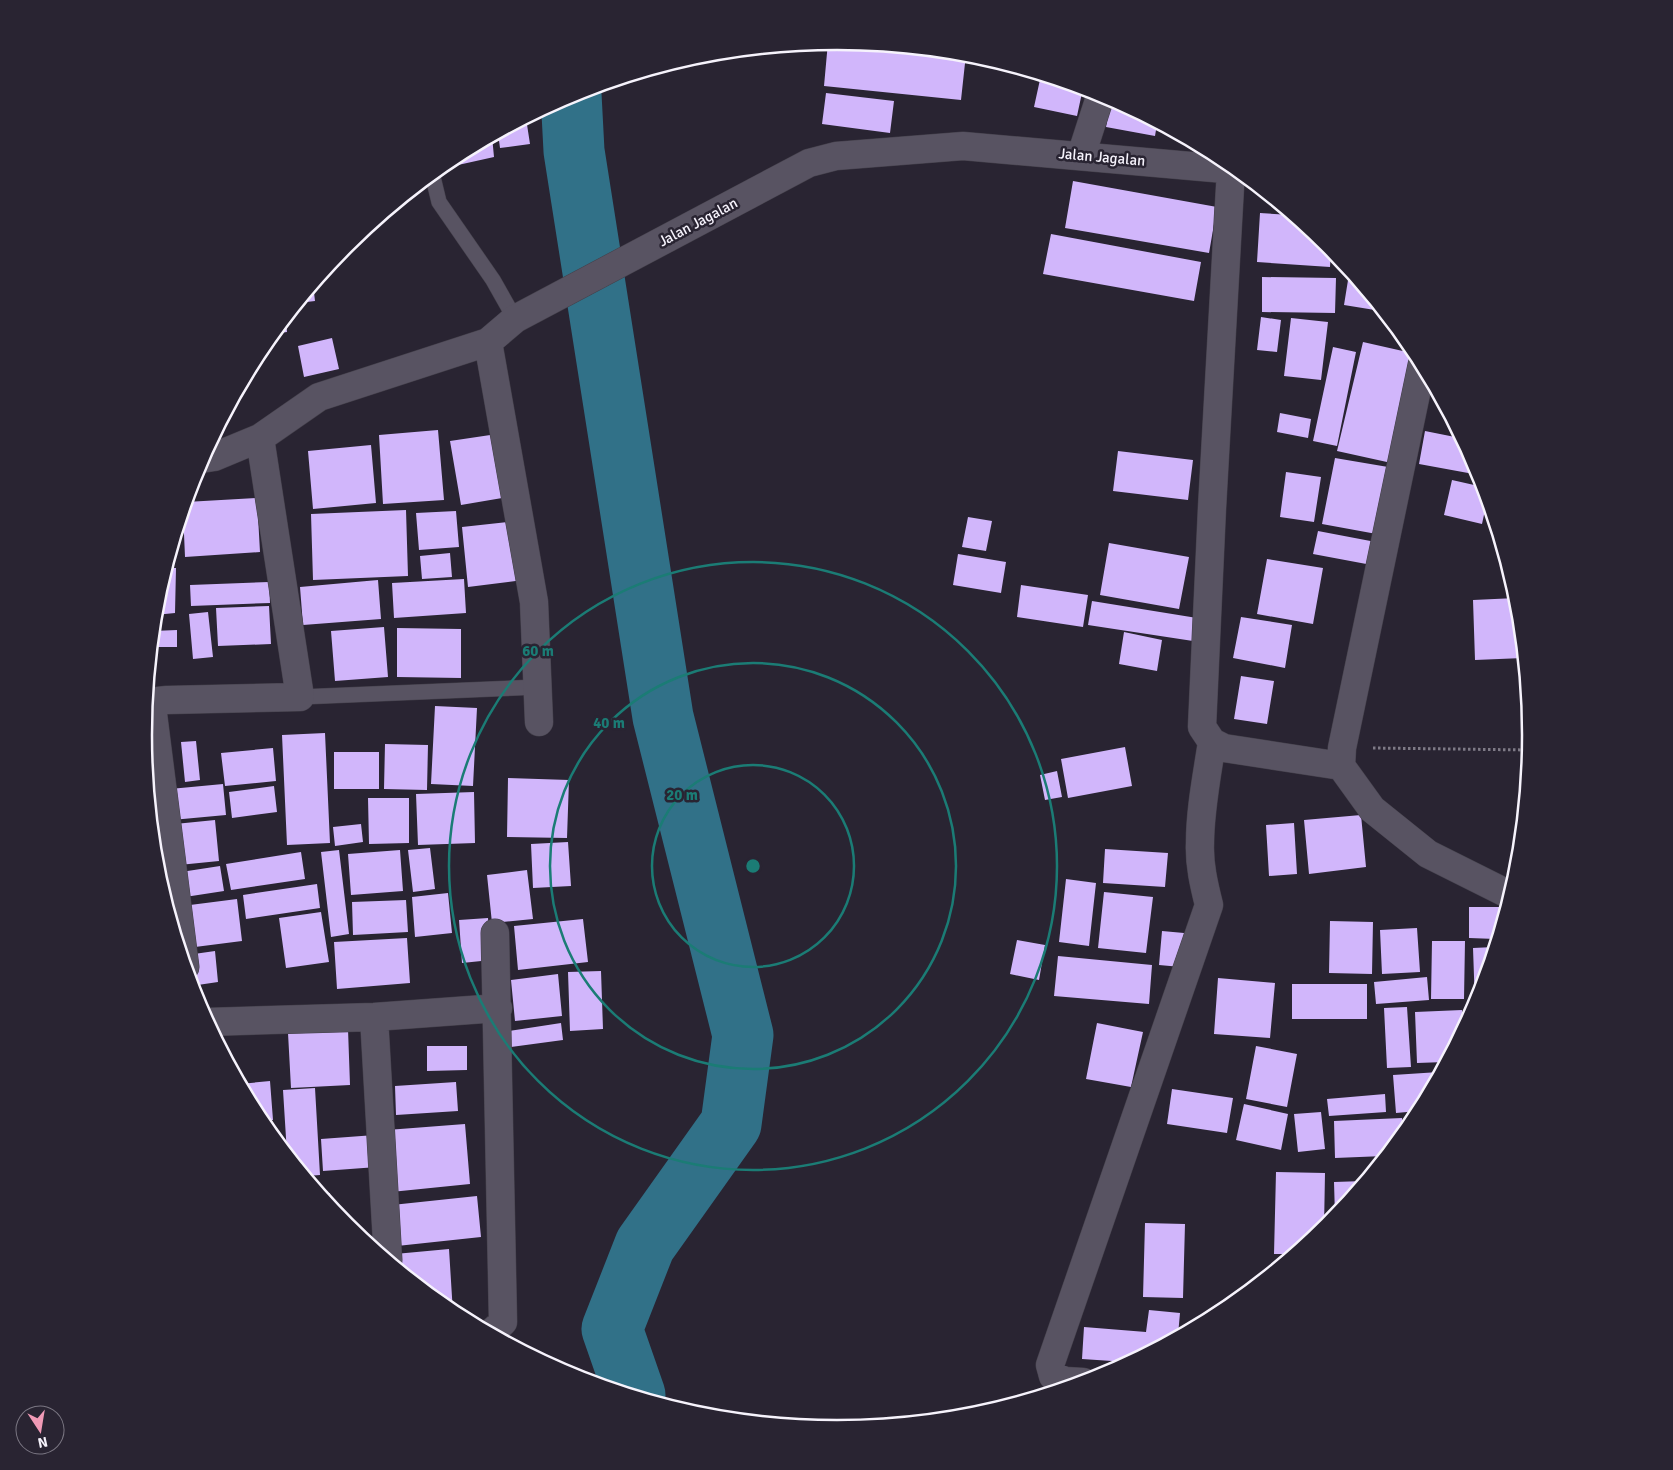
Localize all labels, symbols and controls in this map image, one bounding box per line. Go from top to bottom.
street label: Jalan Jagalan [1058,144,1146,170]
street label: Jalan Jagalan [655,194,741,250]
text: 60 m [522,642,554,660]
text: 40 m [593,714,625,732]
text: 20 m [666,786,698,804]
centre of rings [744,857,762,875]
north arrow [15,1405,65,1455]
text: N [36,1433,49,1452]

